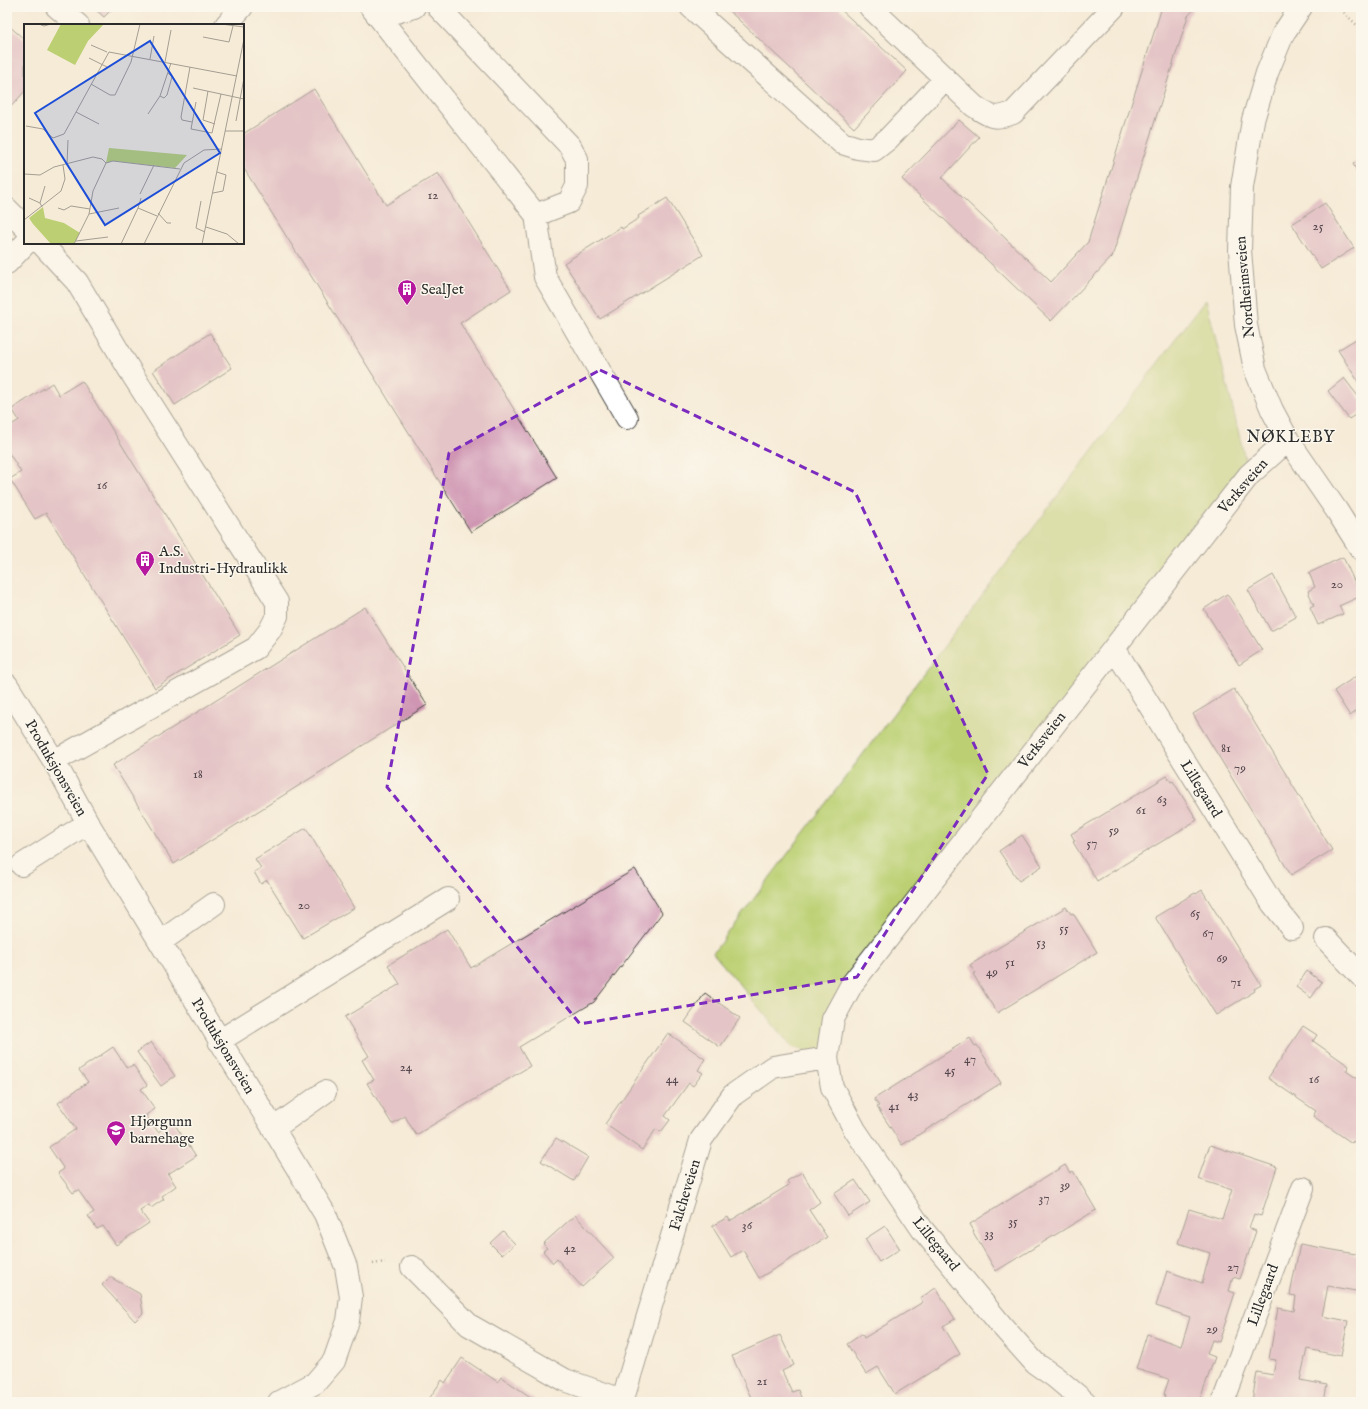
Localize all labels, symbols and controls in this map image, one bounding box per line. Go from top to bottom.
inset map [24,24,244,244]
house number: 12 [428,187,438,204]
house number: 25 [1313,218,1324,235]
street label: Nordheimsveien [1231,235,1259,339]
building icon: SealJet [396,278,418,306]
place label: SealJet [421,280,464,299]
district label: NØKLEBY [1247,428,1336,448]
street label: Verksveien [1213,454,1272,518]
house number: 16 [97,477,108,494]
place label: A.S. Industri-Hydraulikk [158,542,289,578]
building icon: A.S. Industri-Hydraulikk [134,549,156,577]
house number: 20 [1331,576,1343,593]
street label: Verksveien [1013,708,1070,773]
street label: Produksjonsveien [21,716,91,820]
house number: 81 [1221,740,1231,757]
street label: Lillegaard [1176,757,1227,822]
house number: 79 [1234,760,1246,777]
house number: 18 [193,766,203,783]
house number: 63 [1157,791,1167,808]
house number: 61 [1136,802,1146,819]
house number: 59 [1109,822,1120,839]
house number: 57 [1087,835,1097,852]
house number: 20 [298,897,310,914]
house number: 65 [1190,905,1200,922]
house number: 55 [1059,920,1069,937]
house number: 67 [1202,925,1214,942]
house number: 53 [1036,934,1046,951]
house number: 69 [1216,950,1228,967]
house number: 51 [1005,954,1015,971]
house number: 49 [986,964,998,981]
house number: 71 [1231,974,1242,991]
street label: Produksjonsveien [187,995,259,1097]
house number: 47 [964,1051,976,1068]
house number: 24 [400,1059,413,1076]
house number: 45 [944,1062,956,1079]
house number: 44 [666,1071,679,1088]
house number: 16 [1309,1071,1320,1088]
house number: 43 [907,1086,919,1103]
house number: 41 [888,1098,900,1115]
place label: Hjørgunn barnehage [130,1112,194,1148]
school or university icon: Hjørgunn barnehage [105,1119,127,1147]
street label: Falcheveien [665,1157,705,1233]
house number: 39 [1060,1177,1071,1194]
house number: 37 [1039,1190,1049,1207]
street label: Lillegaard [908,1213,964,1276]
house number: 35 [1008,1213,1018,1230]
house number: 36 [742,1217,753,1234]
house number: 33 [984,1225,994,1242]
house number: 42 [564,1240,576,1257]
house number: 27 [1227,1259,1239,1276]
street label: Lillegaard [1243,1261,1283,1328]
house number: 29 [1206,1321,1218,1338]
house number: 21 [757,1373,768,1390]

